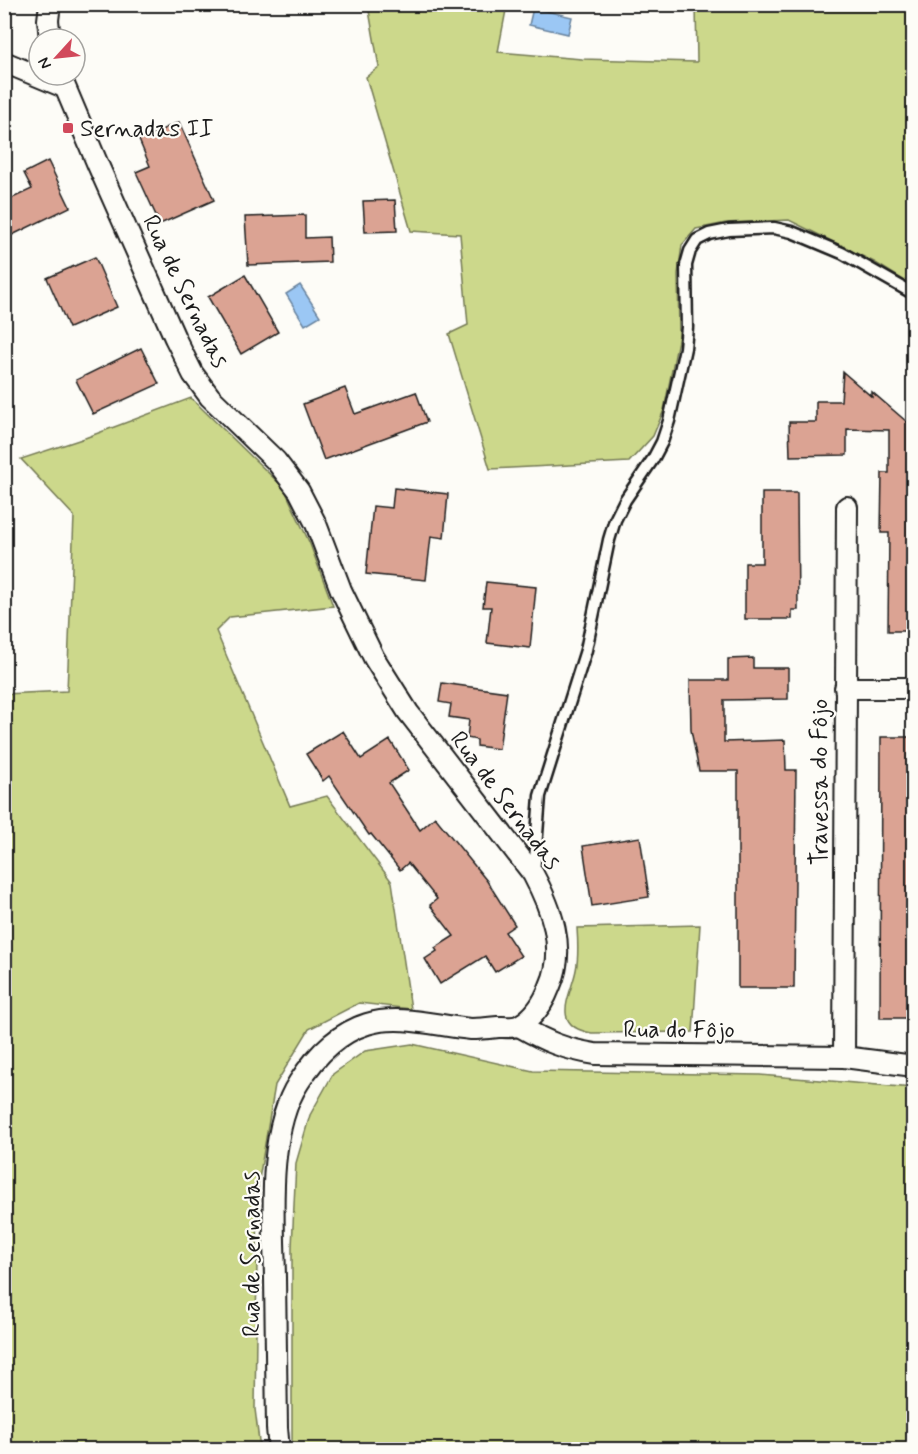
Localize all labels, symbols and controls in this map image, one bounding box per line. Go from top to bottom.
north arrow [27,27,87,87]
text: N [33,54,57,73]
place label: Sernadas II [80,114,213,145]
marker: Sernadas II [61,121,75,135]
street label: Rua de Sernadas [134,210,235,373]
street label: Travessa do Fôjo [805,699,836,865]
street label: Rua de Sernadas [442,725,567,877]
street label: Rua do Fôjo [623,1015,735,1046]
street label: Rua de Sernadas [237,1171,268,1337]

